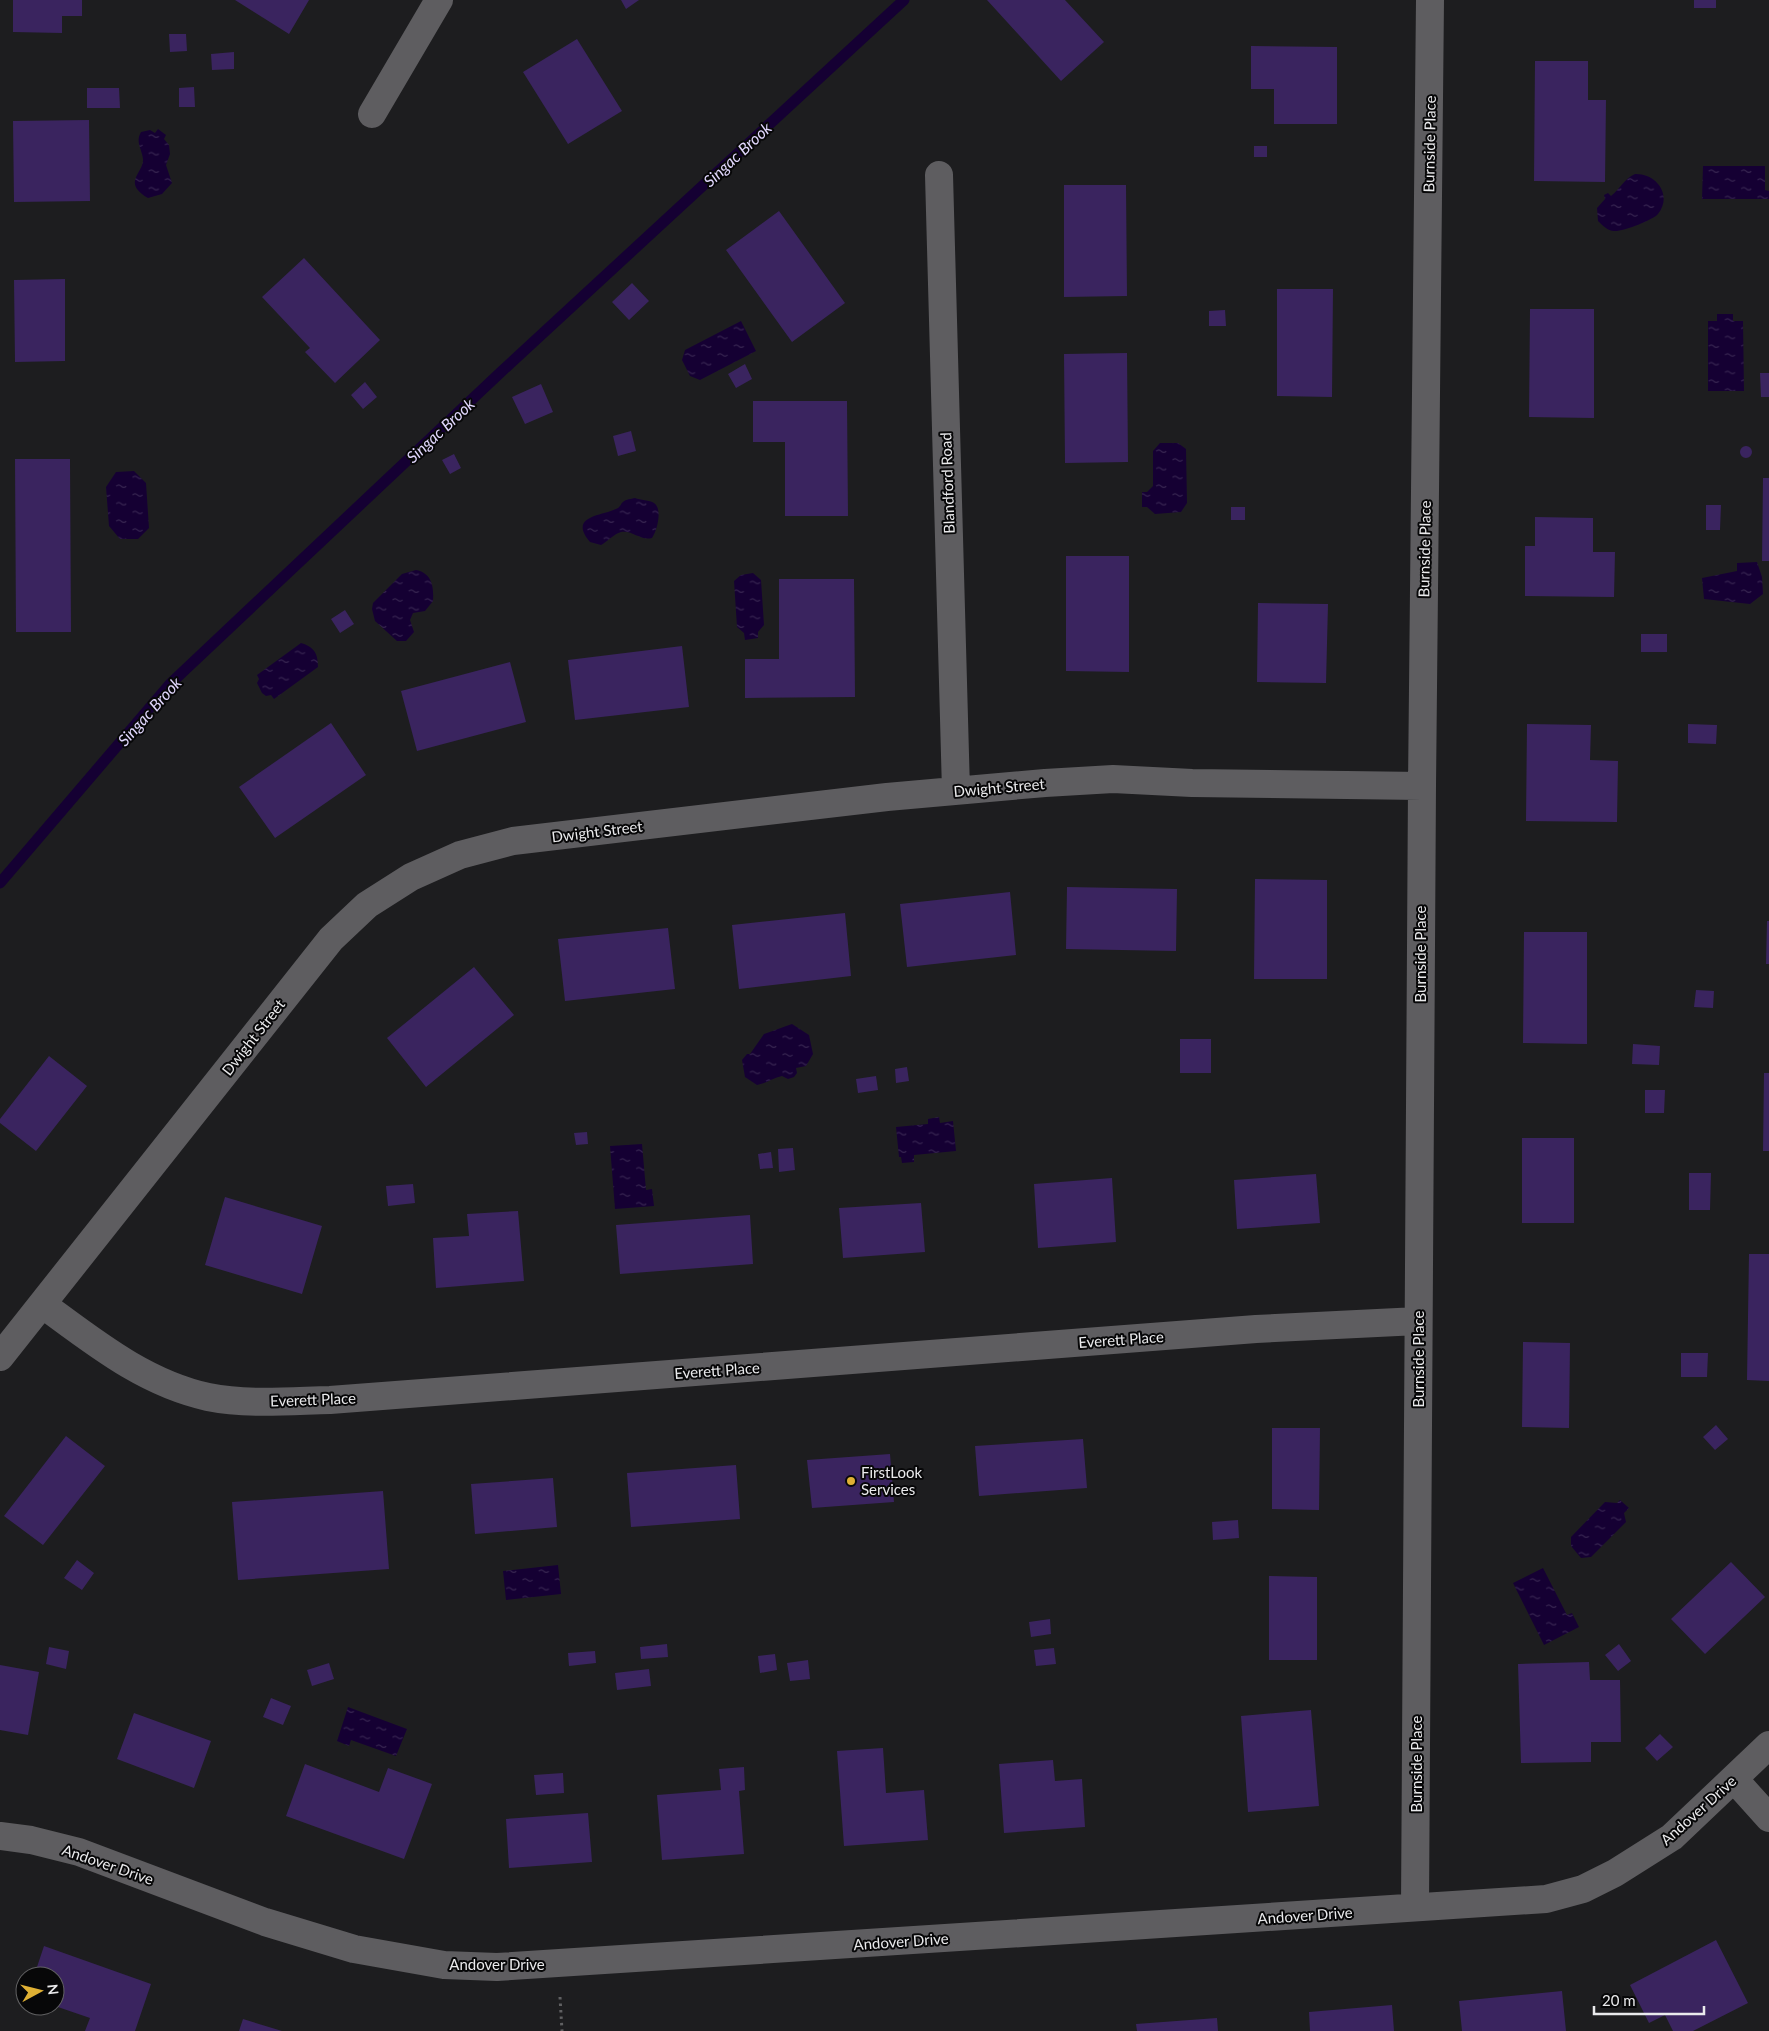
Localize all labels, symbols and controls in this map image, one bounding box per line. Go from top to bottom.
street label: Burnside Place [1419,95,1439,193]
water label: Singac Brook [699,118,775,190]
water label: Singac Brook [402,394,478,466]
street label: Blandford Road [936,432,958,534]
street label: Burnside Place [1414,500,1434,598]
water label: Singac Brook [113,672,185,749]
street label: Dwight Street [953,774,1046,800]
street label: Dwight Street [550,816,644,846]
street label: Burnside Place [1411,905,1429,1002]
street label: Dwight Street [218,995,289,1079]
street label: Burnside Place [1409,1310,1427,1407]
street label: Everett Place [1078,1327,1164,1351]
street label: Everett Place [674,1358,760,1382]
street label: Everett Place [270,1389,356,1409]
place label: FirstLook Services [861,1463,923,1498]
marker: FirstLook Services [845,1475,857,1487]
street label: Burnside Place [1407,1715,1425,1812]
street label: Andover Drive [1657,1771,1740,1849]
street label: Andover Drive [60,1840,156,1888]
street label: Andover Drive [1257,1903,1353,1927]
street label: Andover Drive [853,1929,949,1953]
street label: Andover Drive [449,1955,545,1973]
north arrow [15,1966,65,2016]
text: N [44,1983,62,1996]
scale bar [1594,1984,1704,2016]
text: 20 m [1602,1991,1636,2009]

